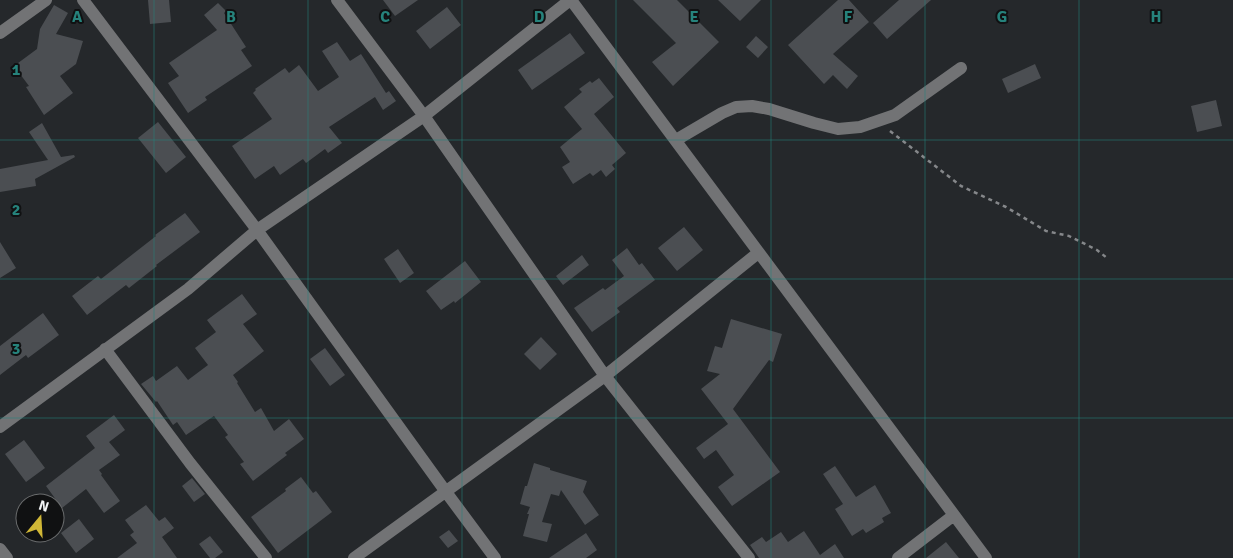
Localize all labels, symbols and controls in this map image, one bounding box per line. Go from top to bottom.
text: A [72,7,83,27]
text: B [226,7,236,27]
text: C [380,7,390,27]
text: D [534,7,545,27]
text: E [689,7,699,27]
text: F [844,7,853,27]
text: G [997,7,1007,27]
text: H [1151,7,1161,27]
text: 1 [12,60,21,80]
text: 2 [12,200,20,220]
text: 3 [12,339,20,359]
north arrow [15,493,65,543]
text: N [37,497,51,516]

